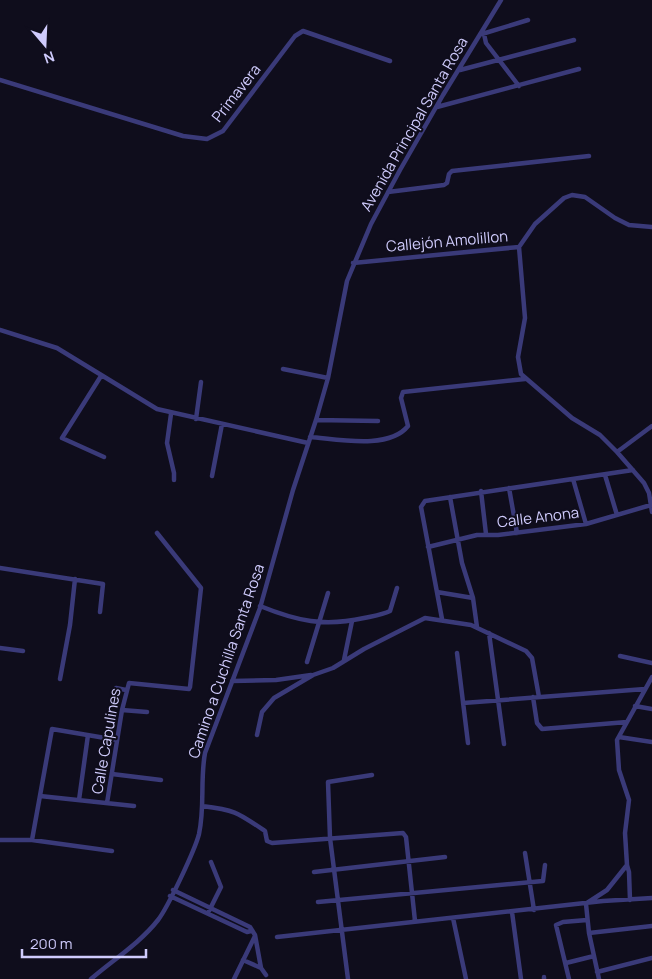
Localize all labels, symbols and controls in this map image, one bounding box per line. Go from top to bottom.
north arrow [20,20,70,70]
street label: Avenida Principal Santa Rosa [355,33,473,215]
text: N [42,47,57,68]
street label: Primavera [207,60,265,126]
street label: Callejón Amolillon [385,225,509,257]
street label: Calle Anona [496,502,580,532]
street label: Camino a Cuchilla Santa Rosa [183,561,269,761]
street label: Calle Capulines [86,686,126,796]
scale bar [22,926,146,958]
text: 200 m [30,933,73,954]

